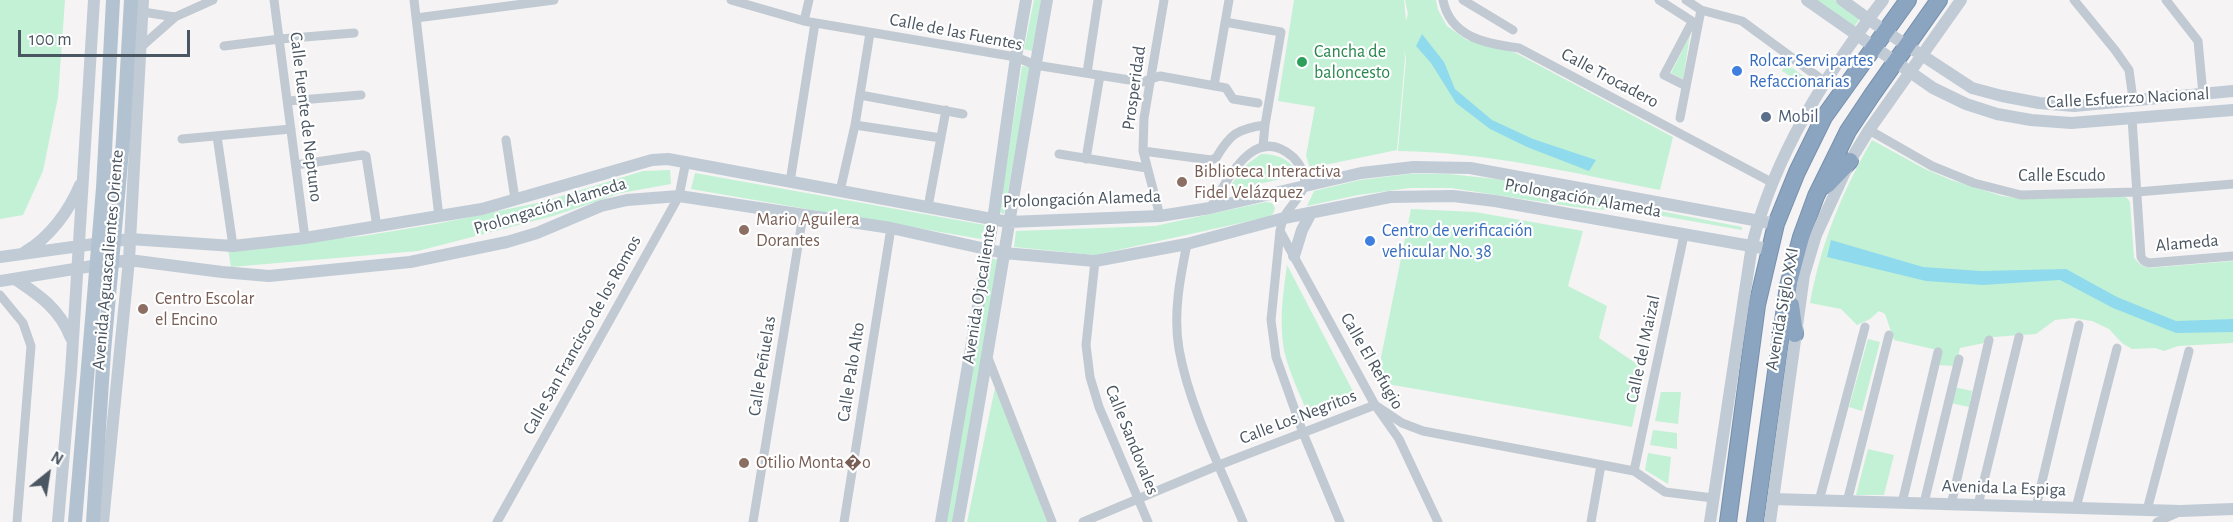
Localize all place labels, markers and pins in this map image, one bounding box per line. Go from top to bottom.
place label: Cancha de baloncesto [1314,41,1390,84]
place label: Rolcar Servipartes Refaccionarias [1749,50,1873,92]
marker: Cancha de baloncesto [1295,55,1309,69]
marker: Rolcar Servipartes Refaccionarias [1730,64,1744,78]
place label: Mobil [1778,106,1819,128]
marker: Mobil [1759,110,1773,124]
place label: Biblioteca Interactiva Fidel Velázquez [1194,161,1341,204]
marker: Biblioteca Interactiva Fidel Velázquez [1175,175,1189,189]
place label: Mario Aguilera Dorantes [756,209,860,252]
place label: Centro de verificación vehicular No. 38 [1382,220,1533,262]
marker: Mario Aguilera Dorantes [737,223,751,237]
marker: Centro de verificación vehicular No. 38 [1363,234,1377,248]
place label: Centro Escolar el Encino [155,288,254,330]
marker: Centro Escolar el Encino [136,302,150,316]
place label: Otilio Monta�o [756,452,871,474]
marker: Otilio Monta�o [737,456,751,470]

